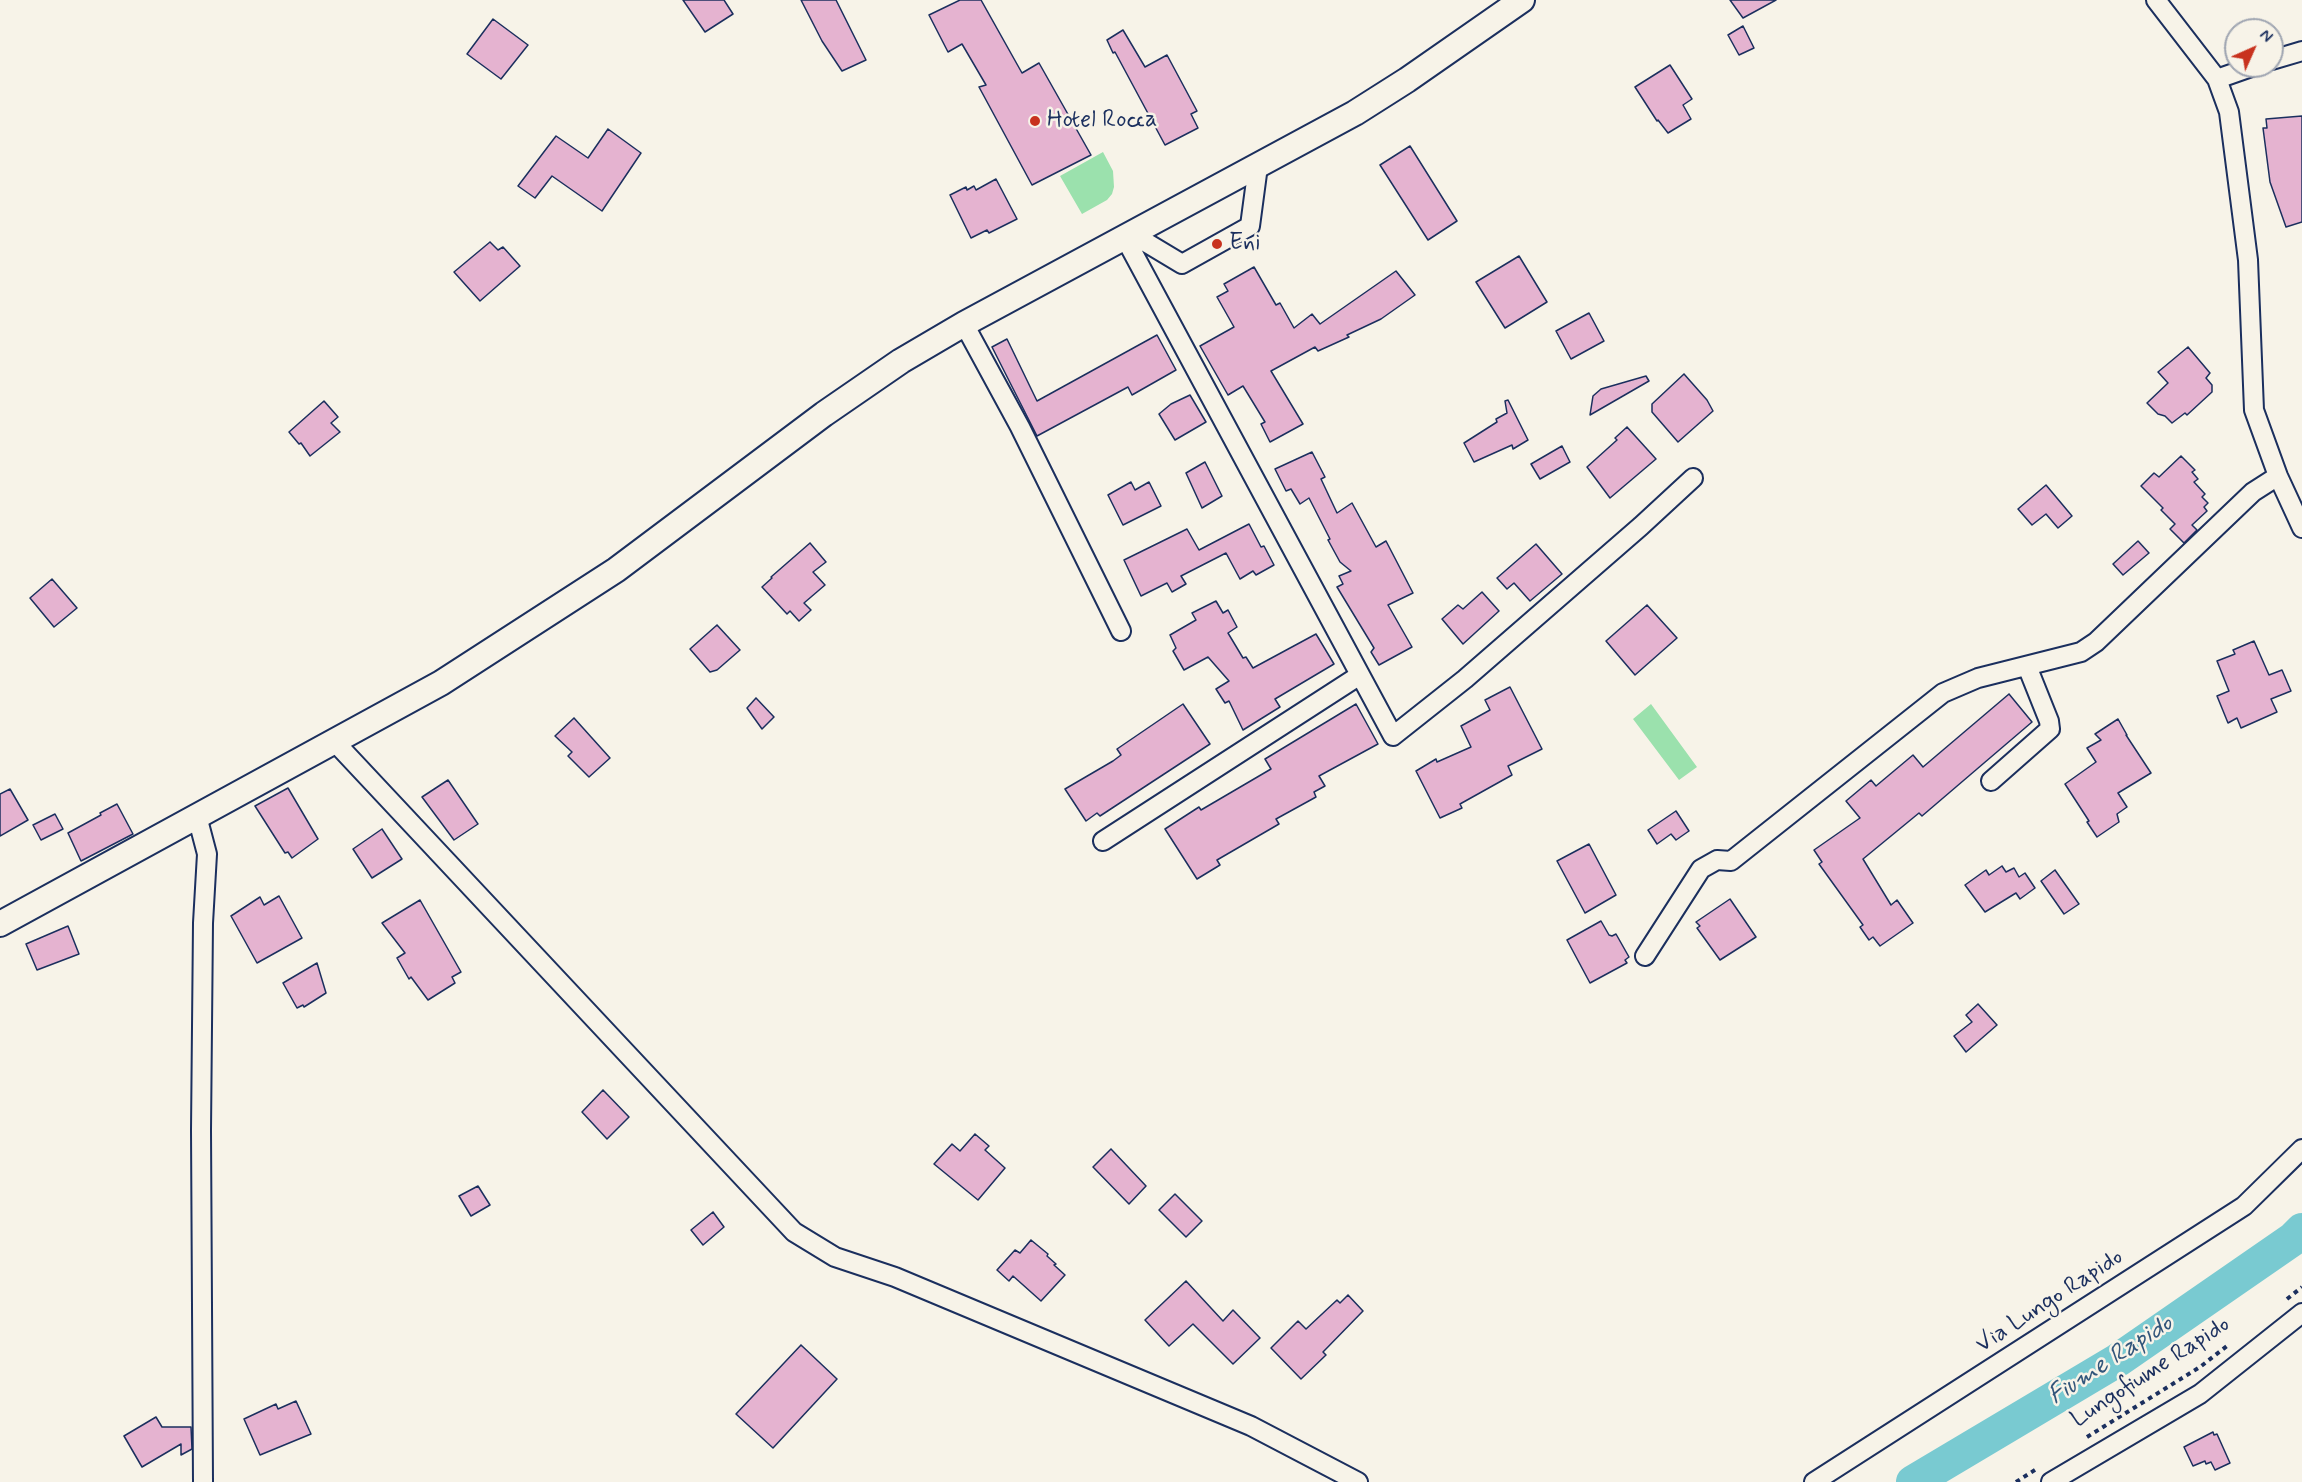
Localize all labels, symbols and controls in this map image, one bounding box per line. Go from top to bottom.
north arrow [2224,18,2284,78]
text: N [2254,25,2277,48]
place label: Hotel Rocca [1047,107,1157,135]
marker: Hotel Rocca [1028,114,1042,128]
place label: Eni [1229,230,1261,258]
marker: Eni [1210,237,1224,251]
street label: Via Lungo Rapido [1971,1244,2129,1360]
water label: Fiume Rapido [2043,1309,2179,1413]
street label: Lungofiume Rapido [2066,1311,2236,1435]

